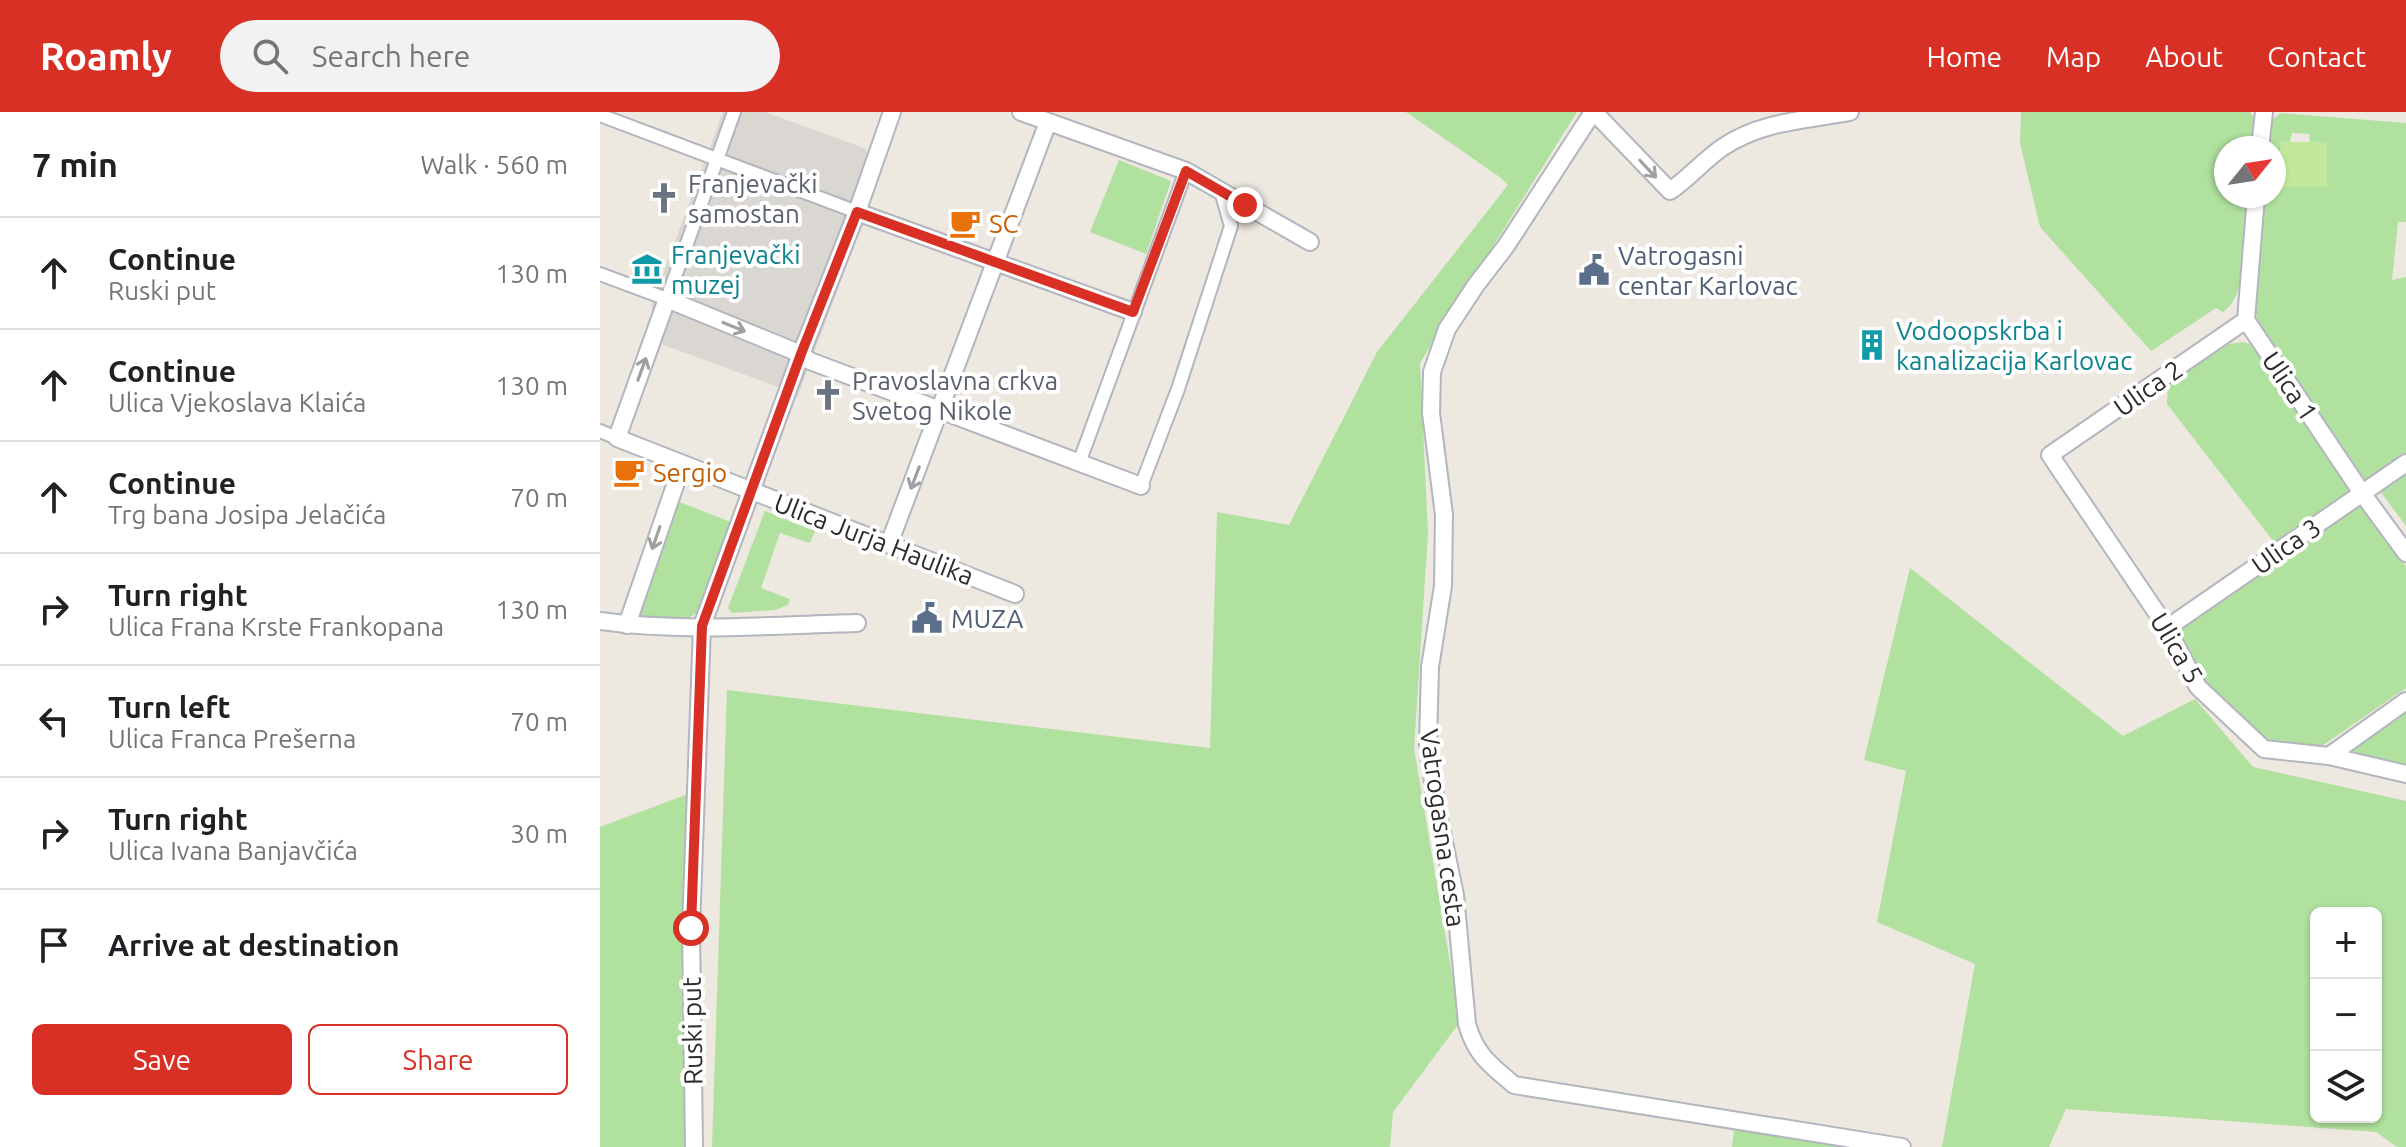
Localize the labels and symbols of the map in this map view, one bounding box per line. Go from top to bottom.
north arrow [2214,136,2286,208]
one-way arrow [1638,159,1657,179]
place label: Franjevački samostan [688,169,818,228]
church icon: Franjevački samostan [647,181,681,215]
route end [1227,187,1263,223]
cafe icon: SC [948,206,982,240]
place label: SC [989,209,1019,238]
place label: Franjevački muzej [671,240,801,299]
place label: Vatrogasni centar Karlovac [1618,241,1798,300]
museum icon: Franjevački muzej [630,252,664,286]
public building icon: Vatrogasni centar Karlovac [1577,253,1611,287]
place label: Vodoopskrba i kanalizacija Karlovac [1896,316,2132,375]
one-way arrow [721,320,746,335]
building icon: Vodoopskrba i kanalizacija Karlovac [1855,328,1889,362]
street label: Ulica 1 [2256,346,2324,426]
street label: Ulica 2 [2108,354,2188,422]
one-way arrow [636,357,650,381]
place label: Pravoslavna crkva Svetog Nikole [852,366,1058,425]
church icon: Pravoslavna crkva Svetog Nikole [811,378,845,412]
cafe icon: Sergio [612,455,646,489]
place label: Sergio [653,458,727,487]
one-way arrow [907,465,921,490]
street label: Ulica Jurja Haulika [770,488,978,590]
street label: Ulica 3 [2246,512,2326,580]
one-way arrow [648,526,663,551]
public building icon: MUZA [910,601,944,635]
place label: MUZA [951,604,1024,633]
street label: Ulica 5 [2145,608,2209,688]
street label: Vatrogasna cesta [1415,727,1471,929]
route start [673,910,709,946]
street label: Ruski put [677,977,707,1085]

